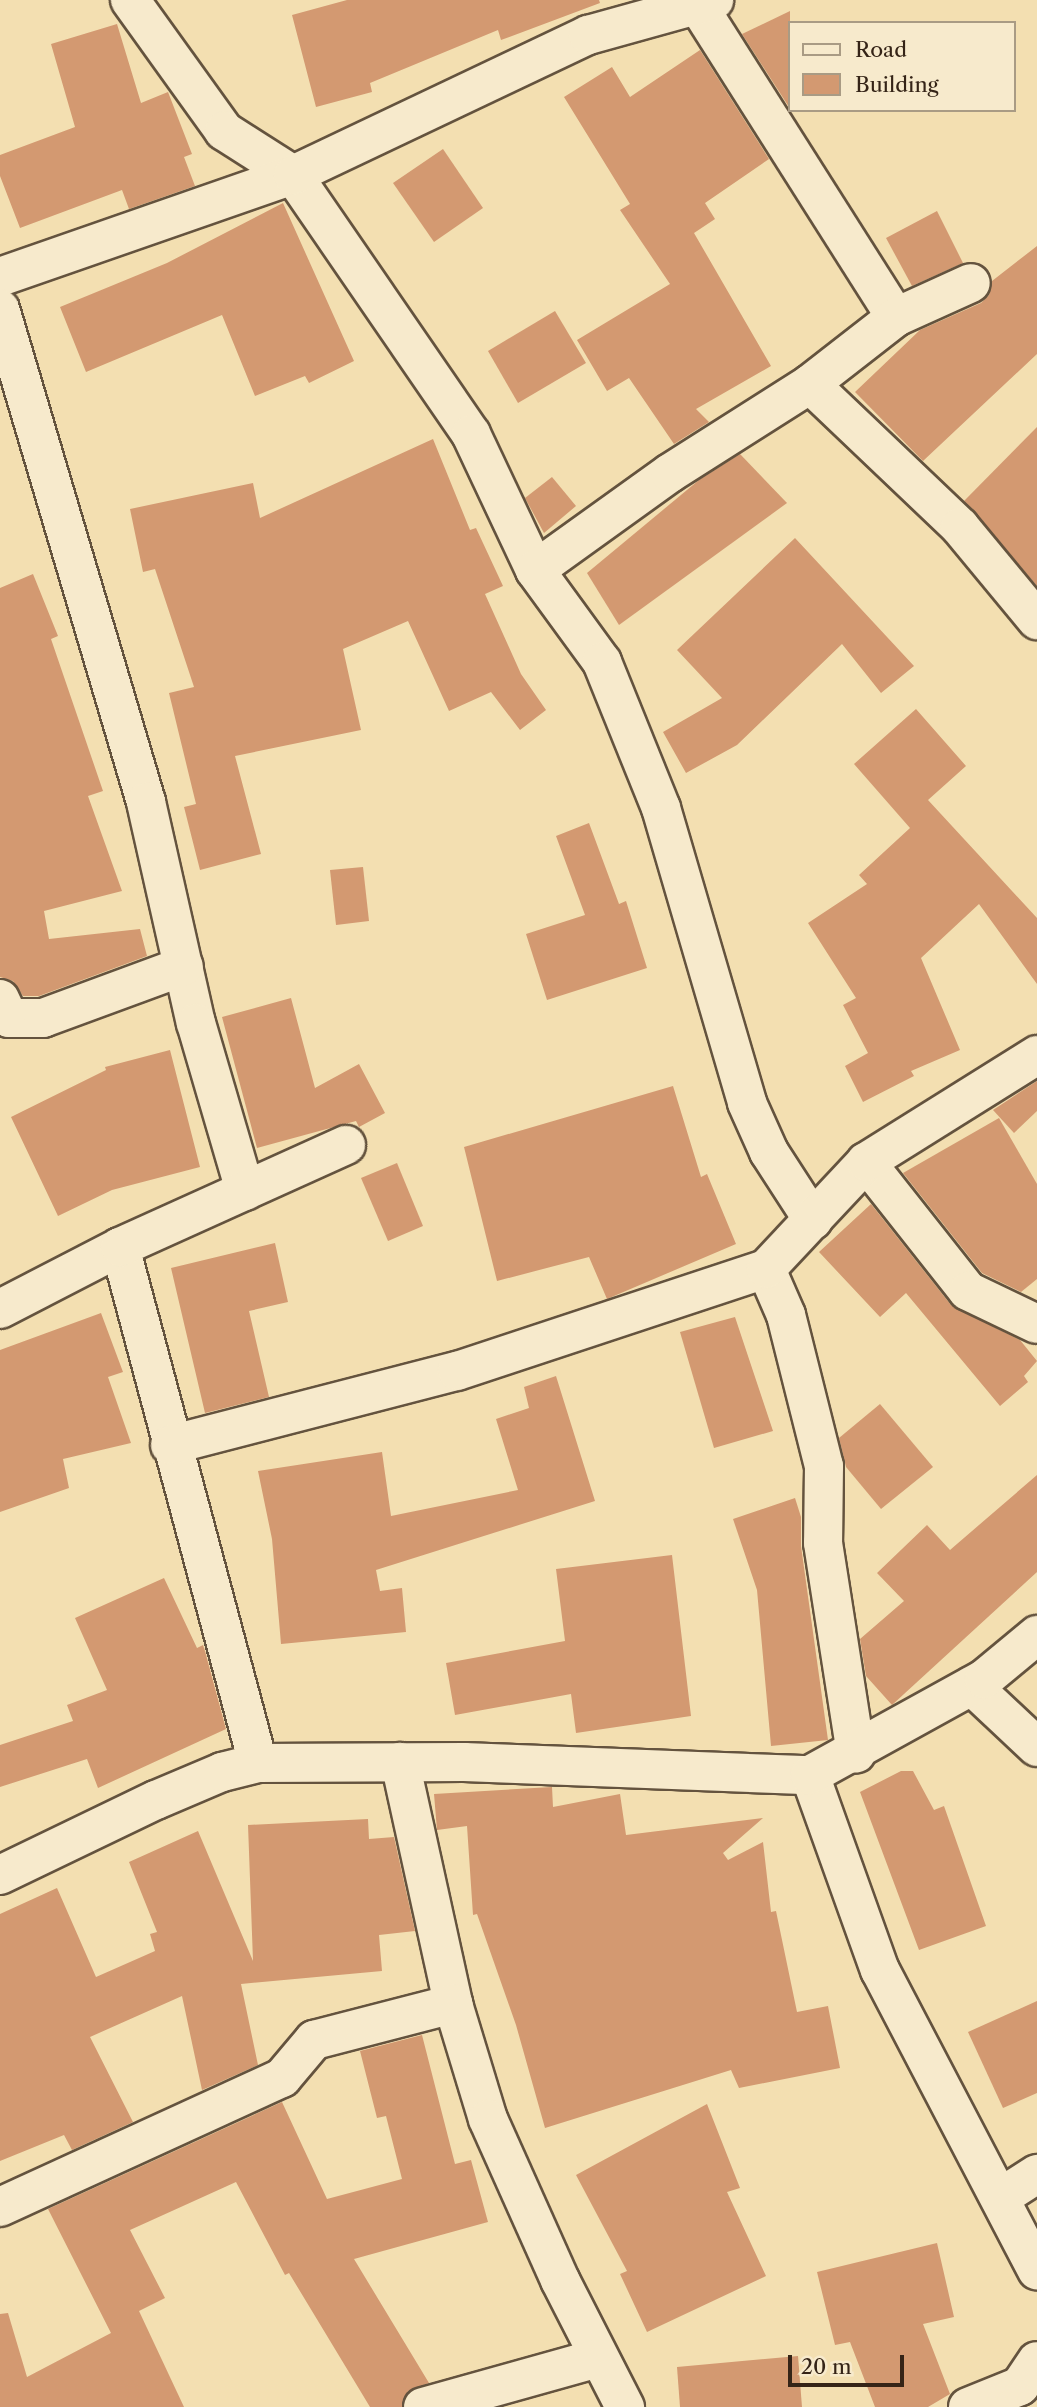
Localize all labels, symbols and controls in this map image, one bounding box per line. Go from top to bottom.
legend [788,21,1016,112]
text: Road [855,37,907,62]
text: Building [855,72,939,97]
scale bar [792,2340,908,2384]
text: 20 m [801,2354,852,2379]

